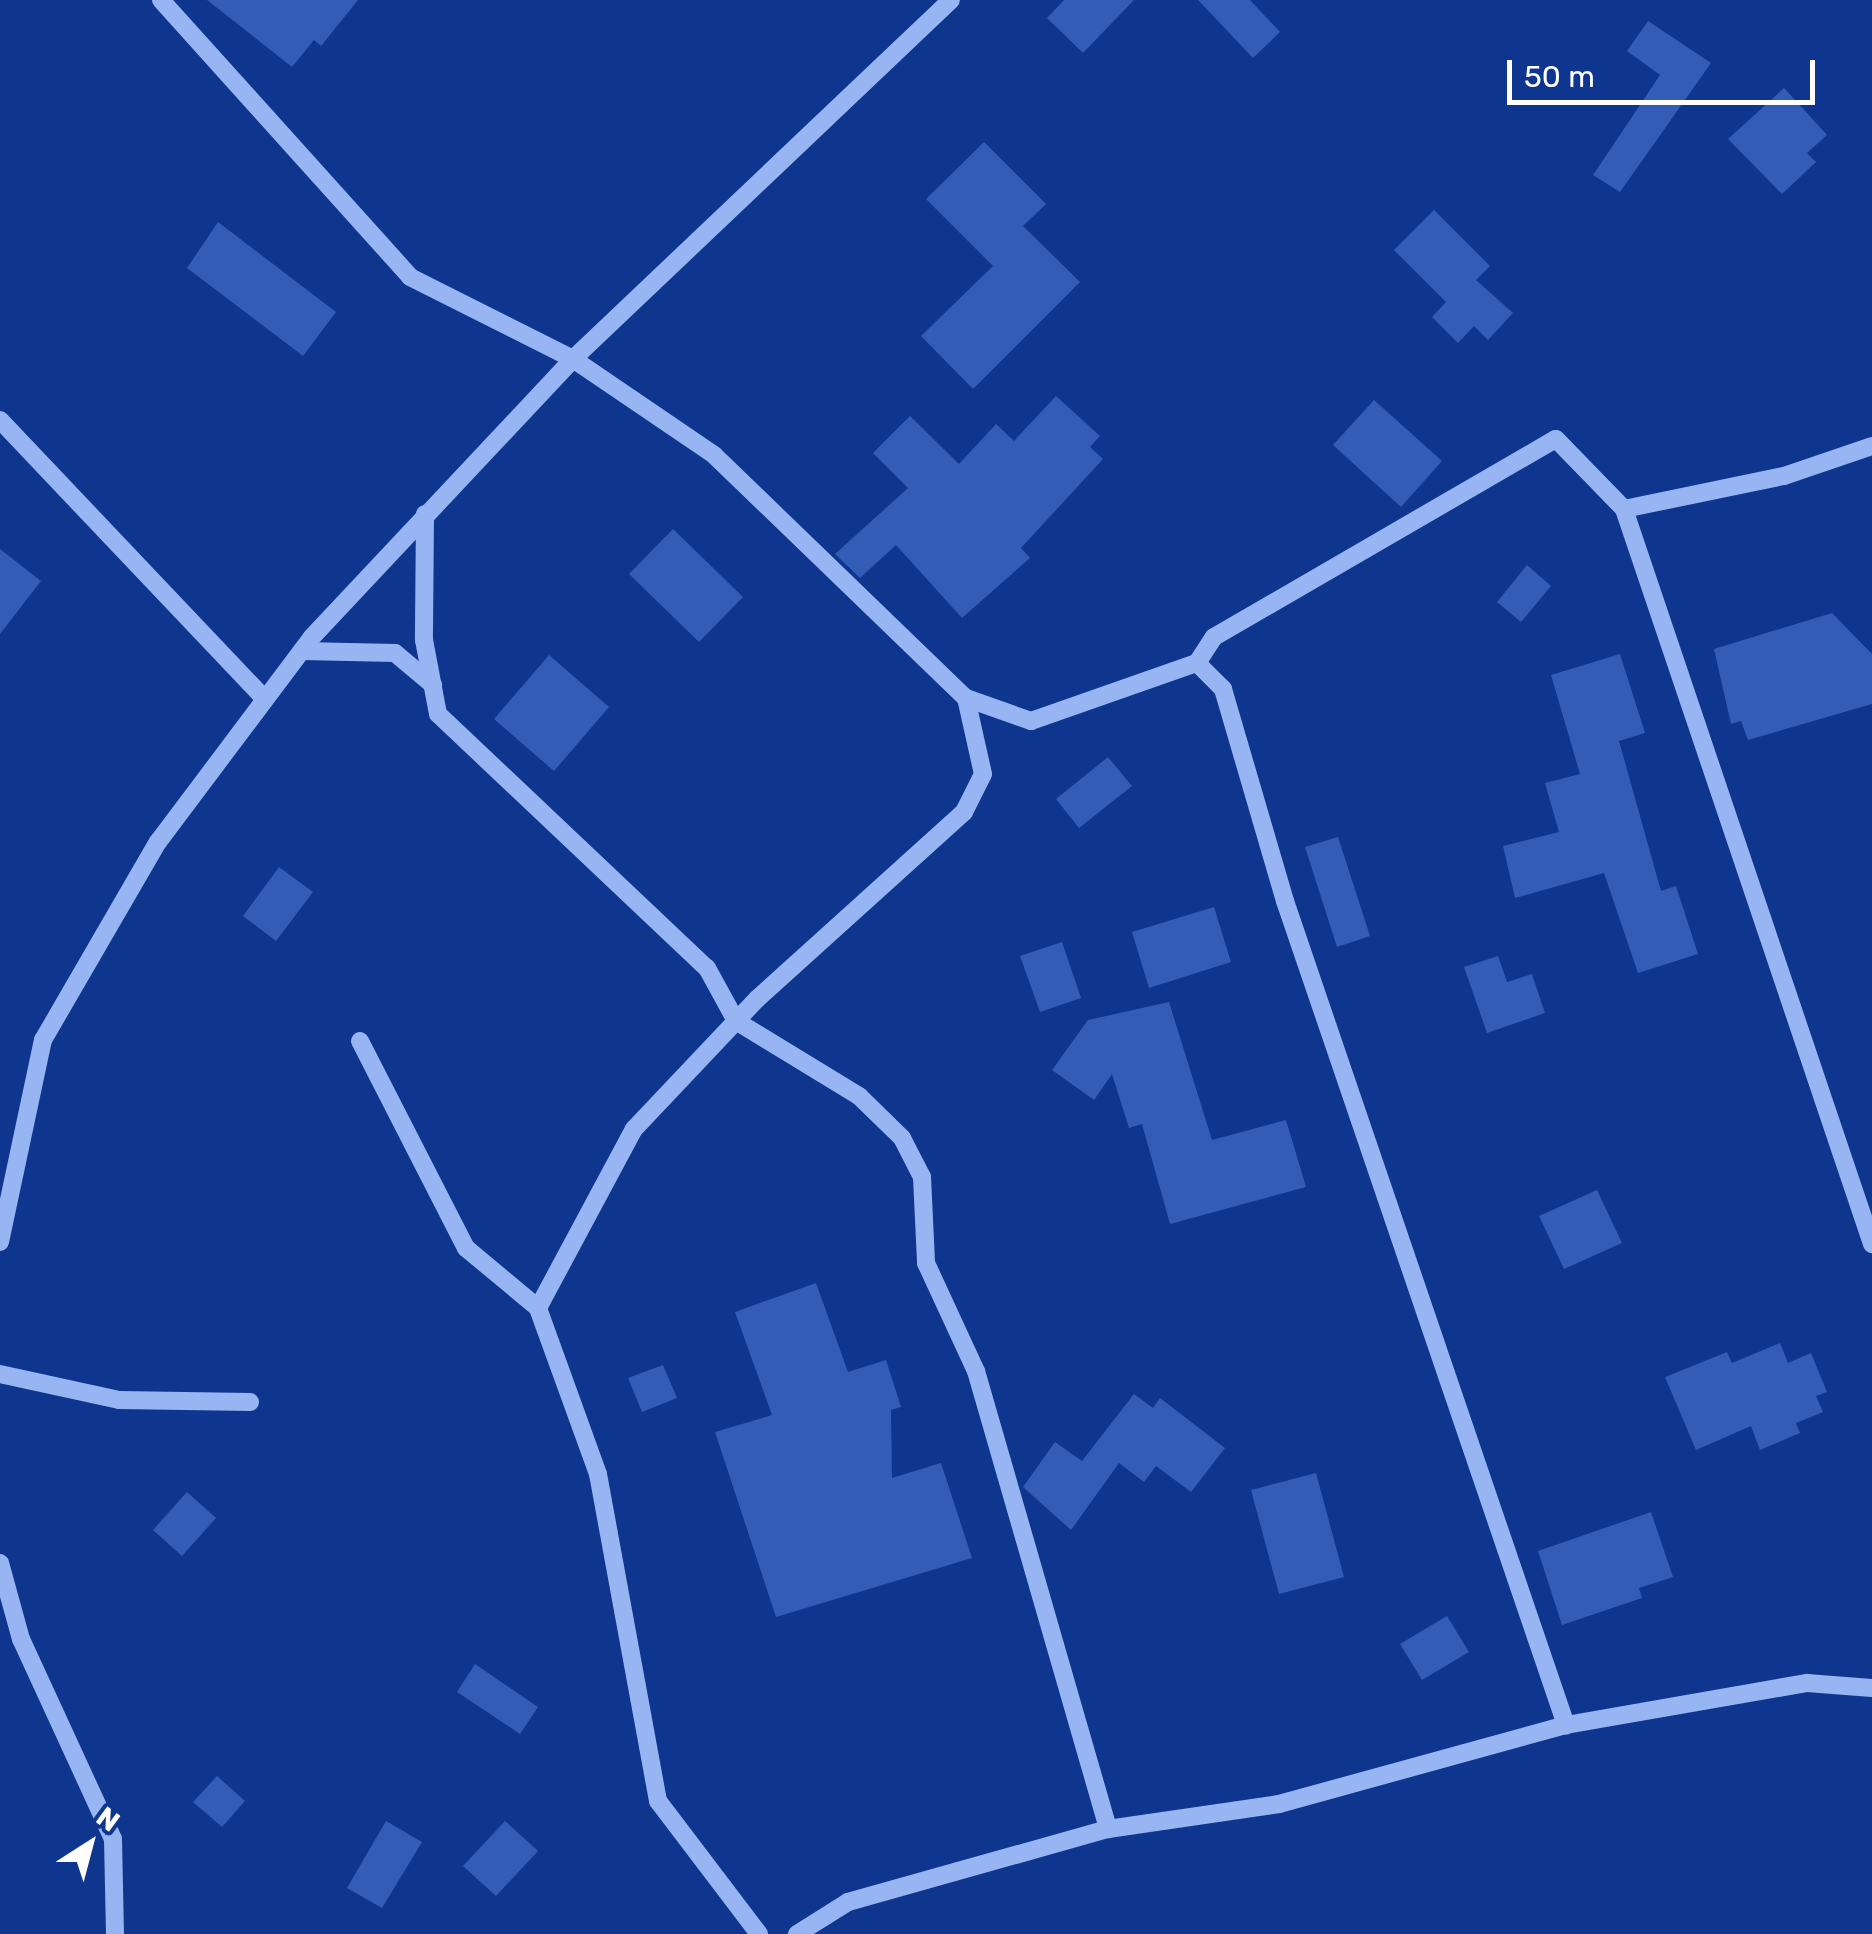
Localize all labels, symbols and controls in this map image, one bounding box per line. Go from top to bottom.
scale bar [1512,40,1820,102]
text: 50 m [1524,59,1595,95]
north arrow [40,1794,140,1894]
text: N [90,1800,126,1839]

